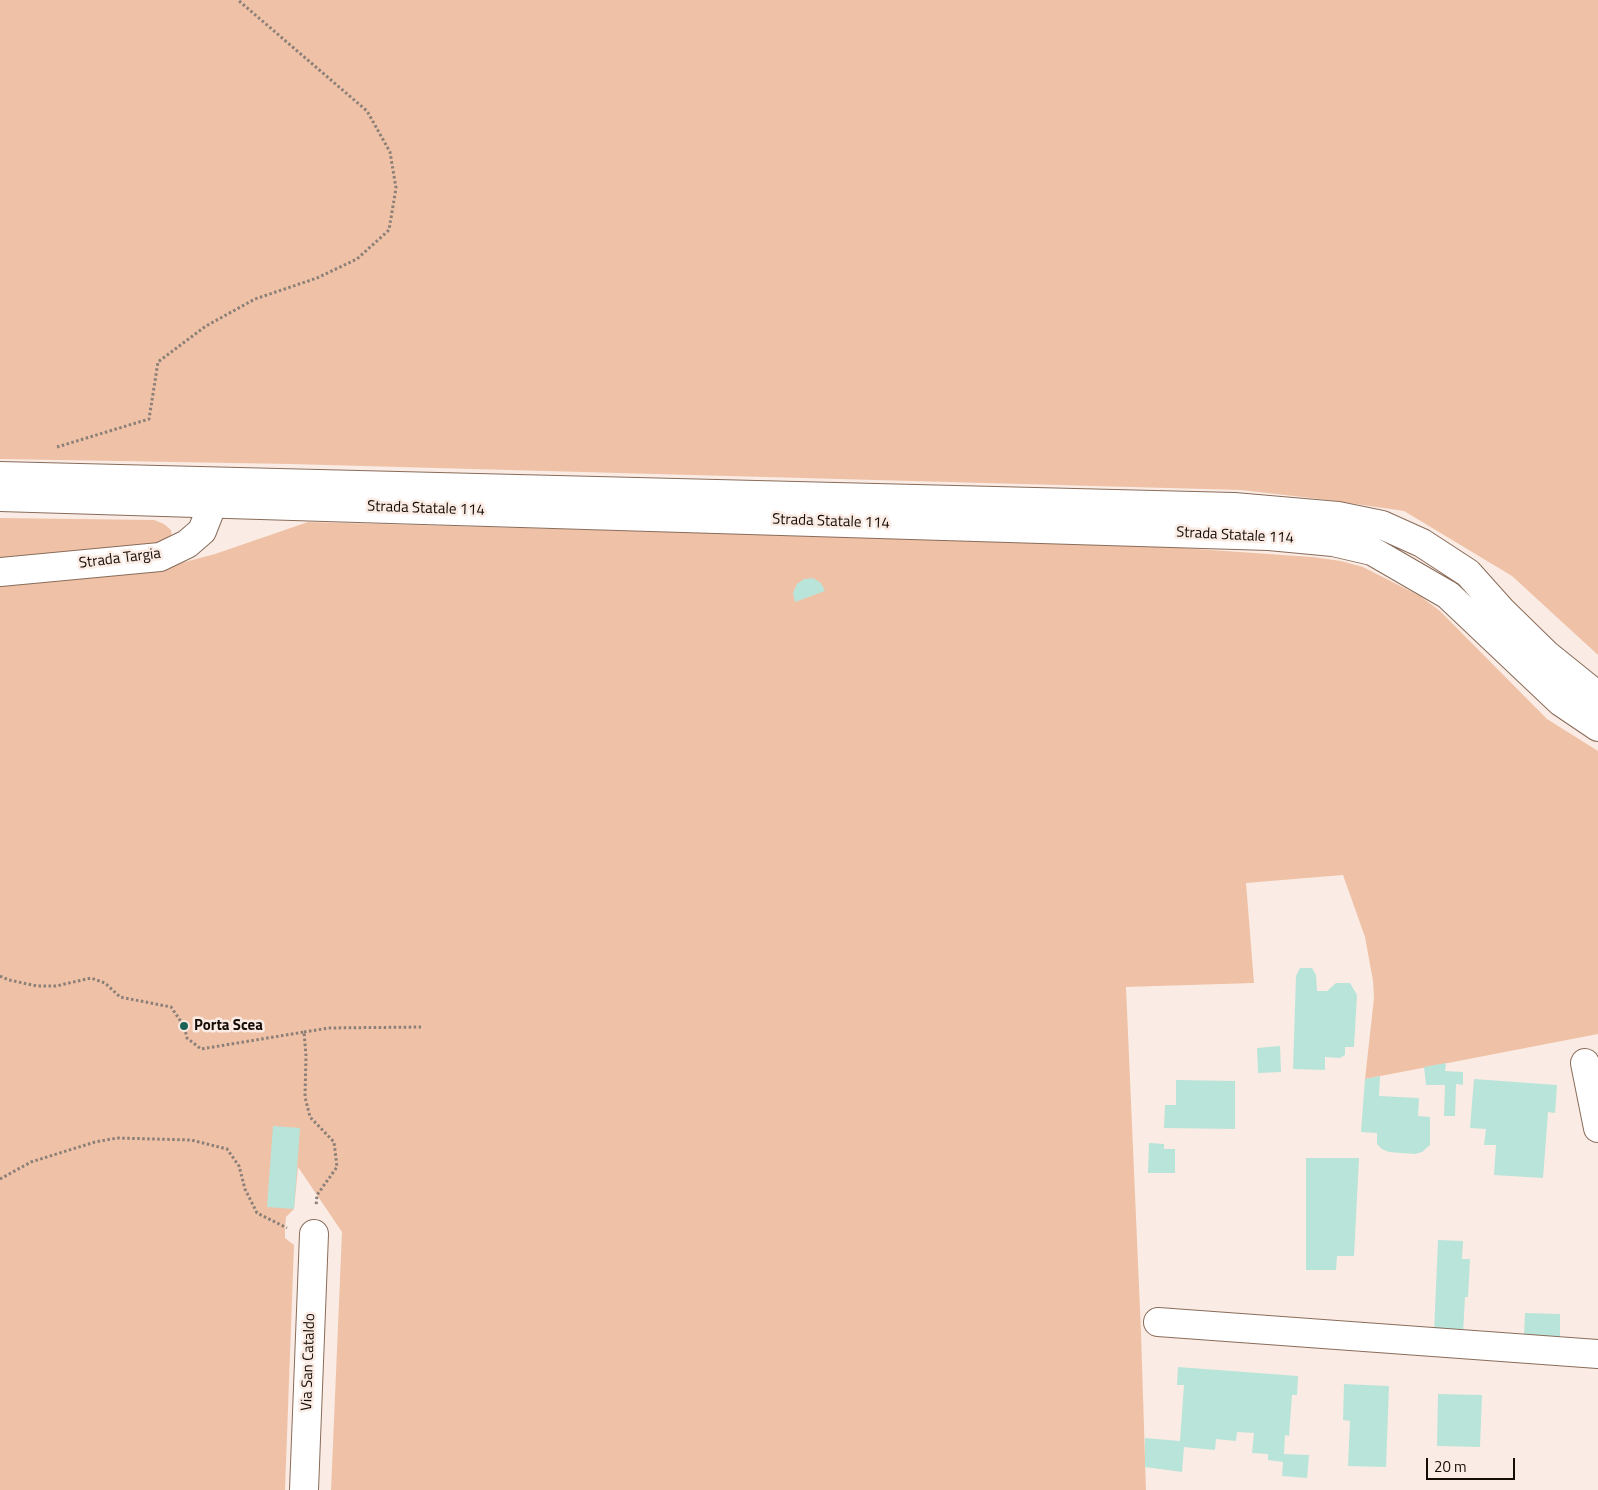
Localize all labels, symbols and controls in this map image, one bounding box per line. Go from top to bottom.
street label: Strada Statale 114 [367,498,485,520]
street label: Strada Statale 114 [772,511,890,533]
street label: Strada Statale 114 [1176,524,1294,548]
street label: Strada Targia [78,545,162,573]
place label: Porta Scea [194,1017,263,1035]
marker: Porta Scea [178,1020,190,1032]
street label: Via San Cataldo [298,1313,320,1411]
scale bar [1428,1448,1517,1480]
text: 20 m [1434,1455,1467,1478]

